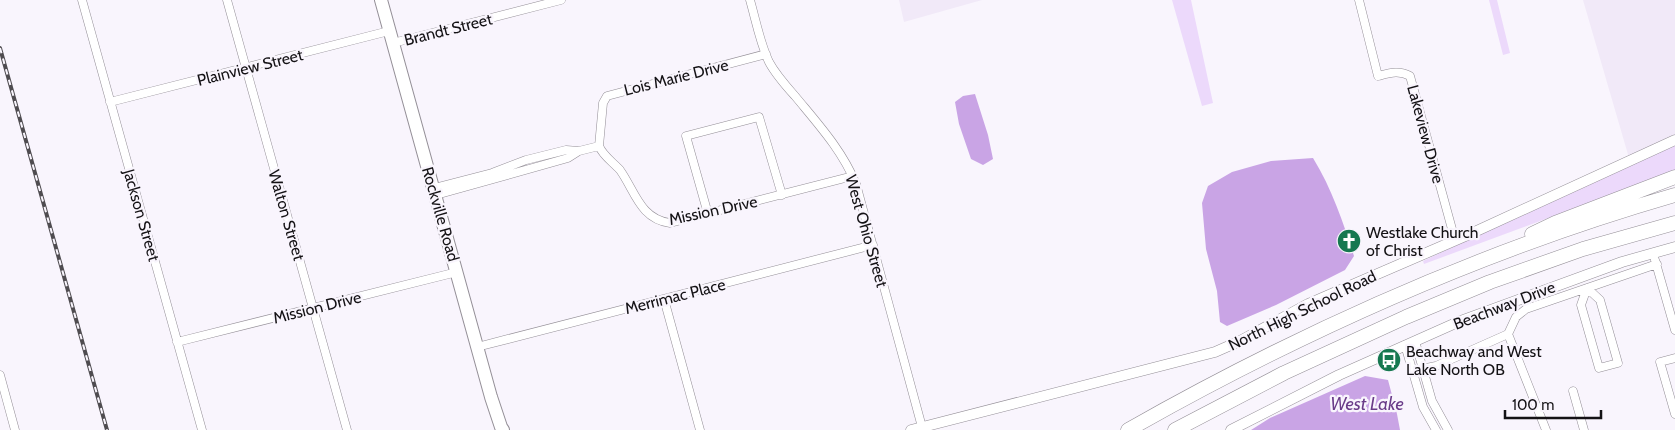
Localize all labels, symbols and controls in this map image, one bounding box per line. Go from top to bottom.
street label: Brandt Street [402,9,495,50]
street label: Plainview Street [195,45,306,90]
street label: Lois Marie Drive [622,55,730,100]
street label: Lakeview Drive [1403,83,1448,185]
street label: Rockville Road [418,165,463,264]
street label: Jackson Street [119,166,164,264]
street label: Walton Street [264,167,309,263]
street label: West Ohio Street [841,173,892,290]
street label: Mission Drive [667,192,759,229]
place label: Westlake Church of Christ [1366,223,1478,260]
church icon: Westlake Church of Christ [1336,228,1362,254]
street label: North High School Road [1225,266,1379,355]
street label: Merrimac Place [623,275,727,318]
street label: Beachway Drive [1450,277,1558,334]
street label: Mission Drive [271,287,363,328]
place label: Beachway and West Lake North OB [1406,342,1542,379]
bus stop icon: Beachway and West Lake North OB [1376,347,1402,373]
scale bar [1505,388,1601,420]
water label: West Lake [1330,393,1404,415]
text: 100 m [1512,396,1554,414]

